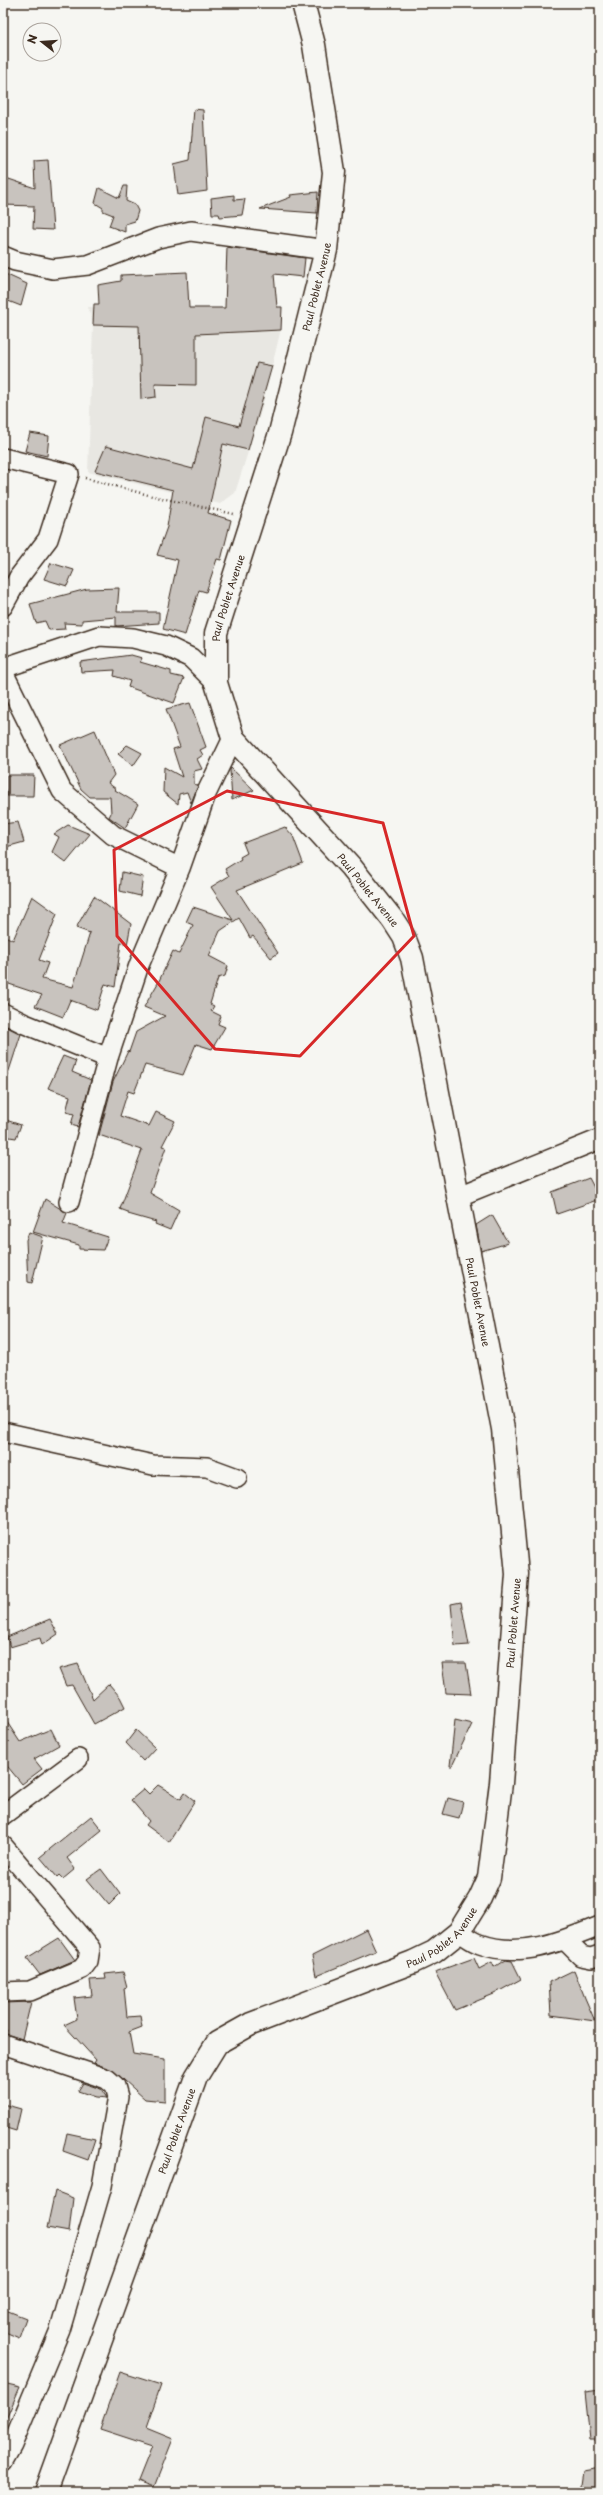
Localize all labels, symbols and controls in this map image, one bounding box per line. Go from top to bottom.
north arrow [22,22,62,62]
text: N [23,32,41,46]
street label: Paul Poblet Avenue [298,241,334,332]
street label: Paul Poblet Avenue [207,552,248,642]
street label: Paul Poblet Avenue [334,850,403,930]
street label: Paul Poblet Avenue [462,1256,495,1348]
street label: Paul Poblet Avenue [502,1577,524,1669]
street label: Paul Poblet Avenue [404,1903,480,1971]
street label: Paul Poblet Avenue [154,2085,199,2176]

